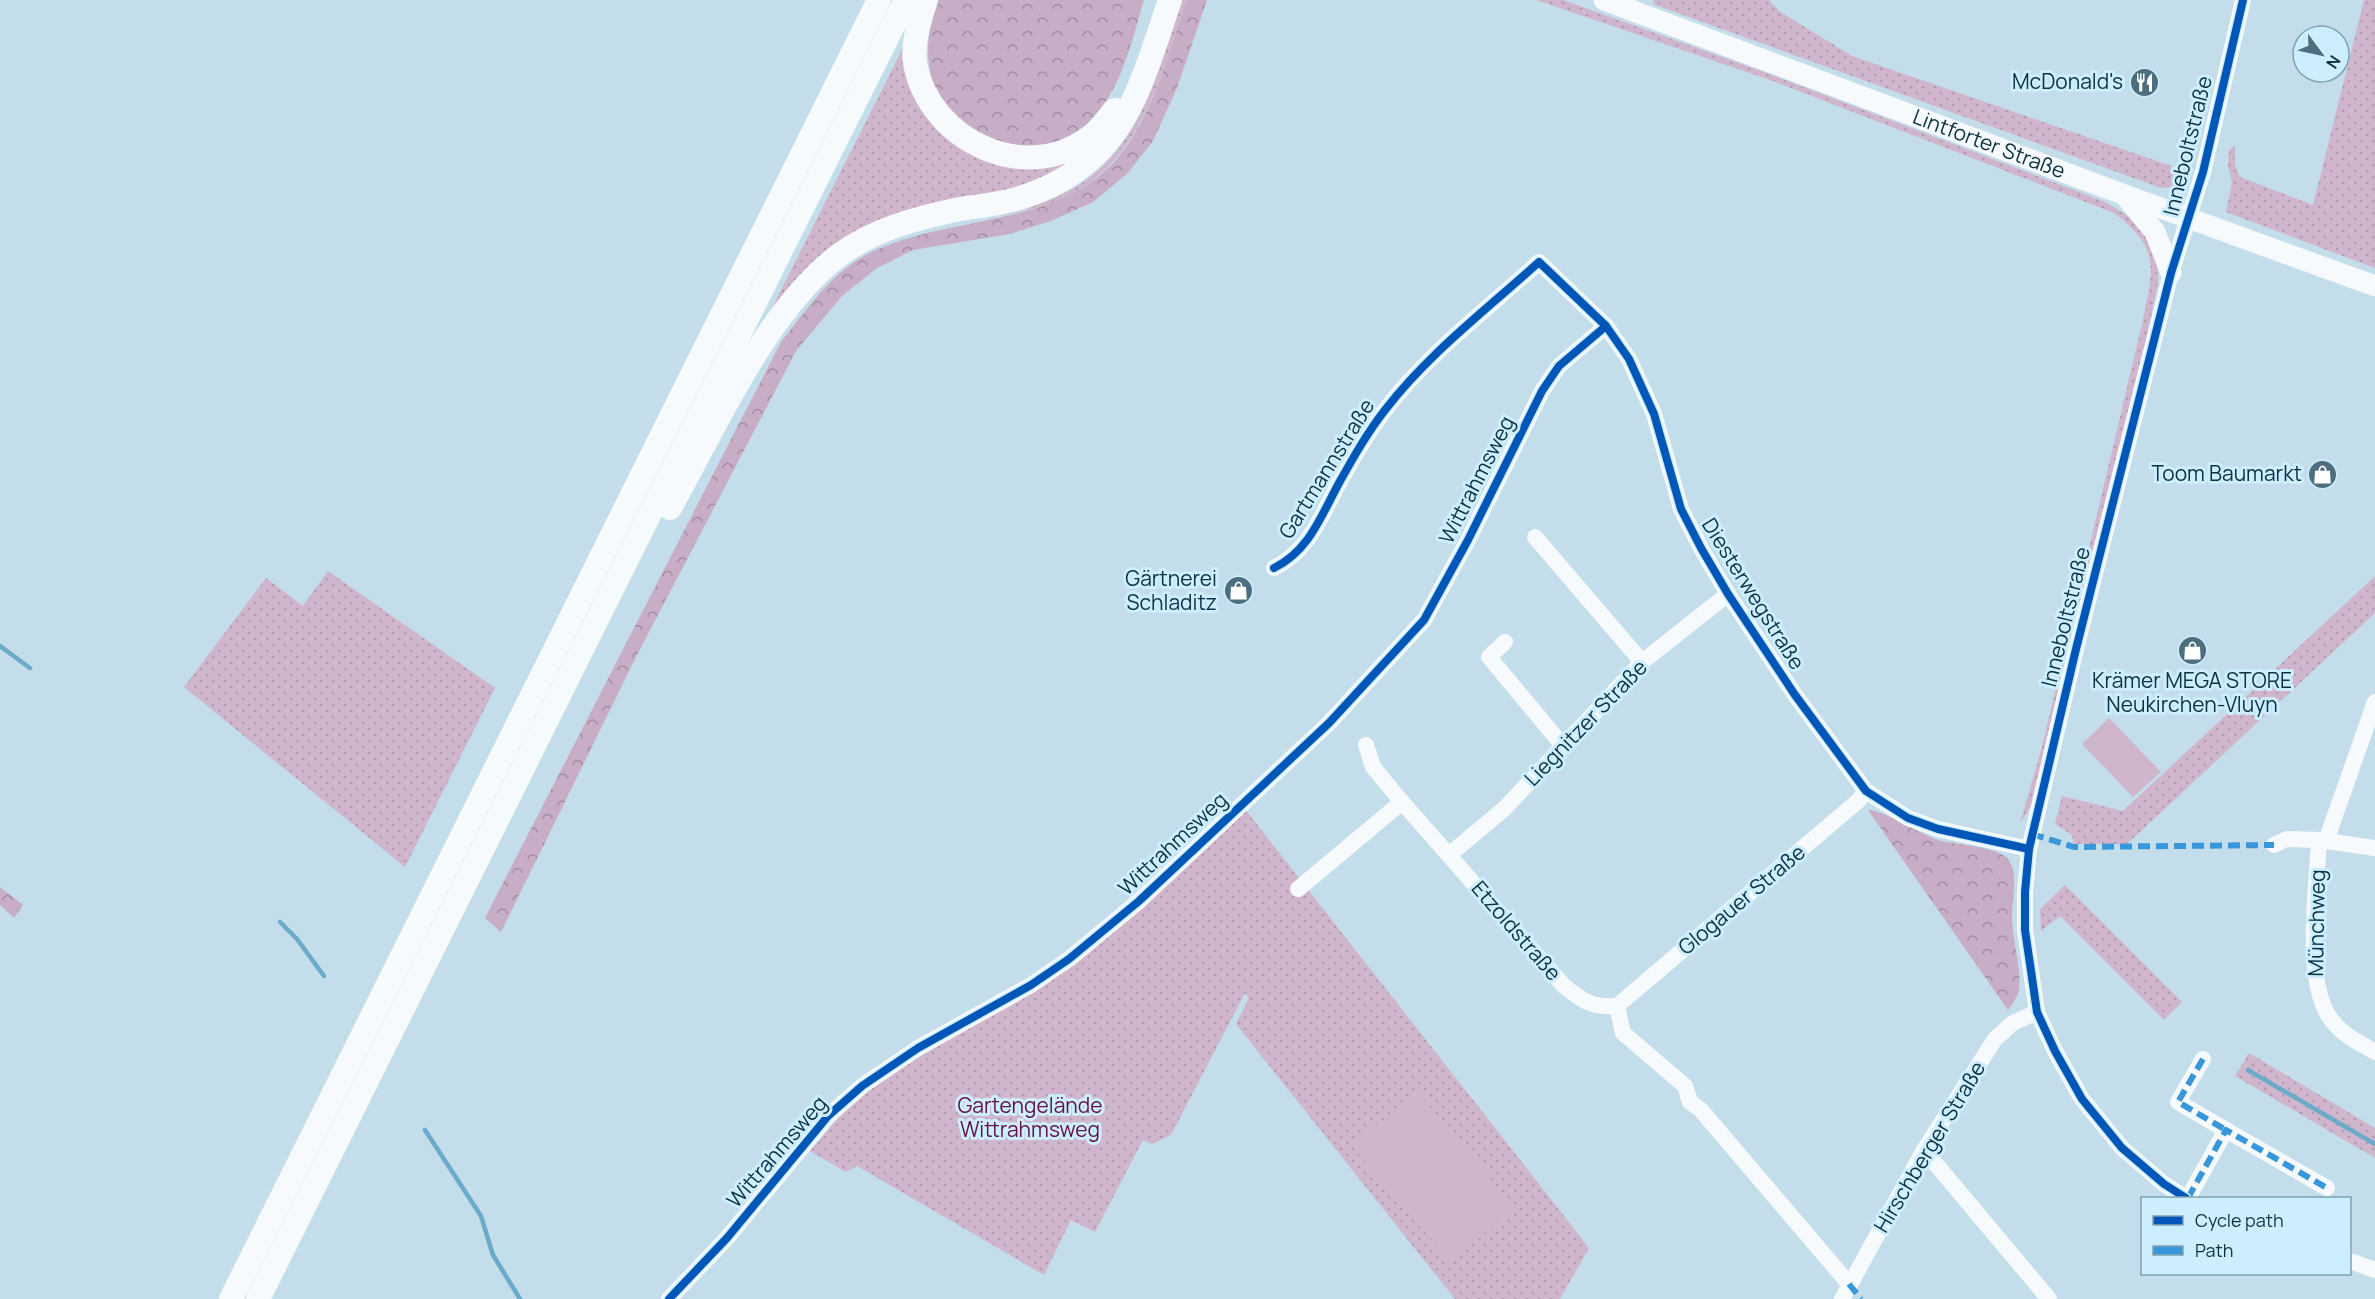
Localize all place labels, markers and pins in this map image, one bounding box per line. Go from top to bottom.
restaurant icon: McDonald's [2128,66,2160,98]
place label: McDonald's [2012,67,2123,95]
shop icon: Toom Baumarkt [2307,458,2339,490]
place label: Toom Baumarkt [2151,459,2302,487]
place label: Gärtnerei Schladitz [1125,564,1217,616]
shop icon: Gärtnerei Schladitz [1222,575,1254,607]
shop icon: Krämer MEGA STORE Neukirchen-Vluyn [2176,634,2208,666]
place label: Krämer MEGA STORE Neukirchen-Vluyn [2092,666,2292,718]

